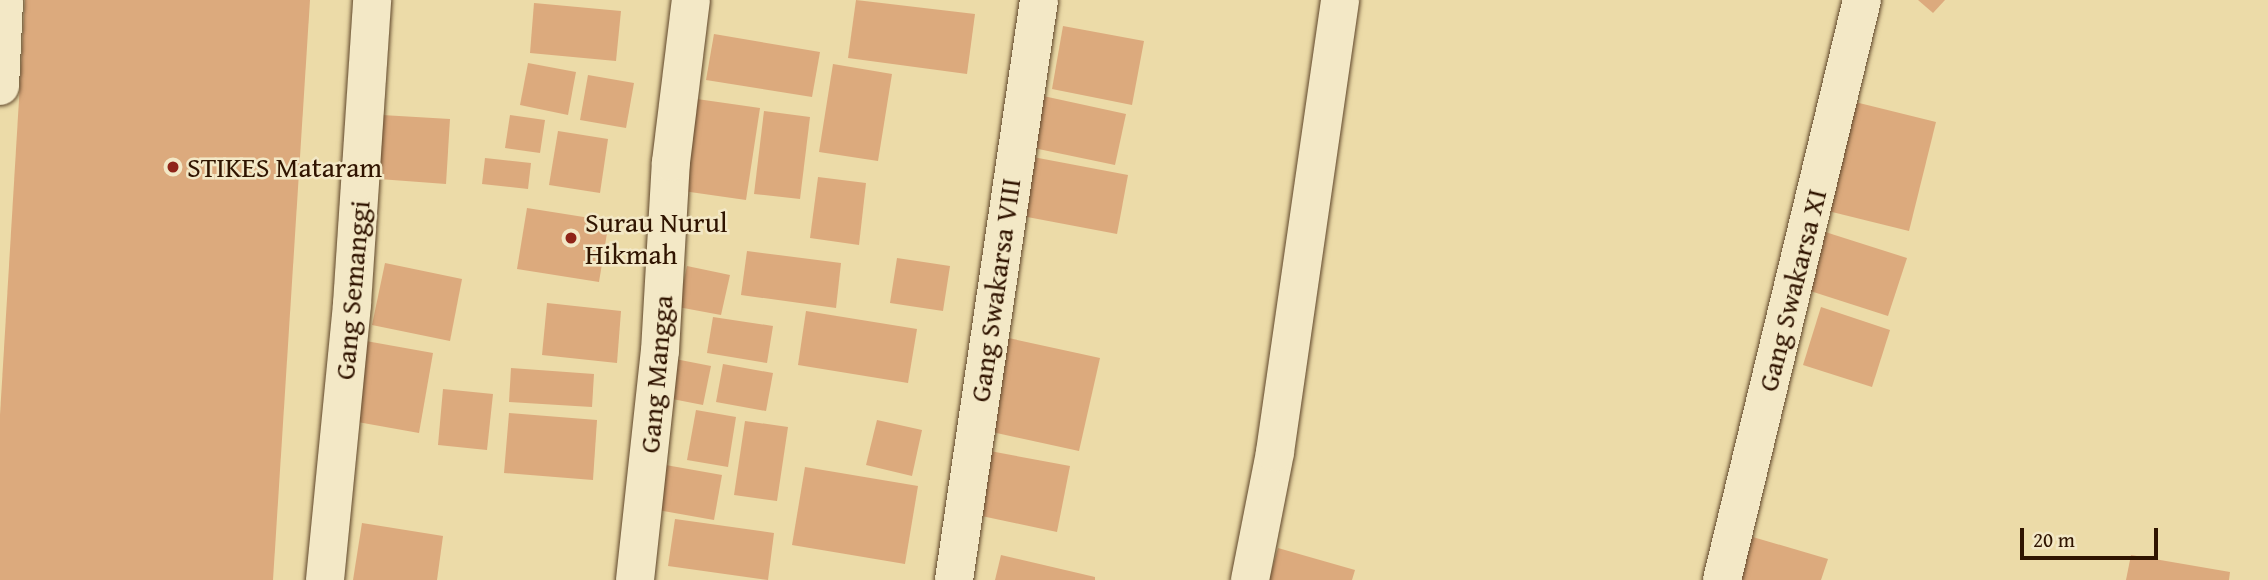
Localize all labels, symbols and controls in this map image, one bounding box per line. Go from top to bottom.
place label: STIKES Mataram [187,150,382,184]
marker: STIKES Mataram [165,159,181,175]
street label: Gang Swakarsa VIII [963,176,1027,404]
street label: Gang Swakarsa XI [1751,185,1833,395]
street label: Gang Semanggi [327,199,377,381]
place label: Surau Nurul Hikmah [585,205,728,271]
marker: Surau Nurul Hikmah [563,230,579,246]
street label: Gang Mangga [632,294,680,454]
scale bar [2023,514,2161,558]
text: 20 m [2033,524,2075,555]

